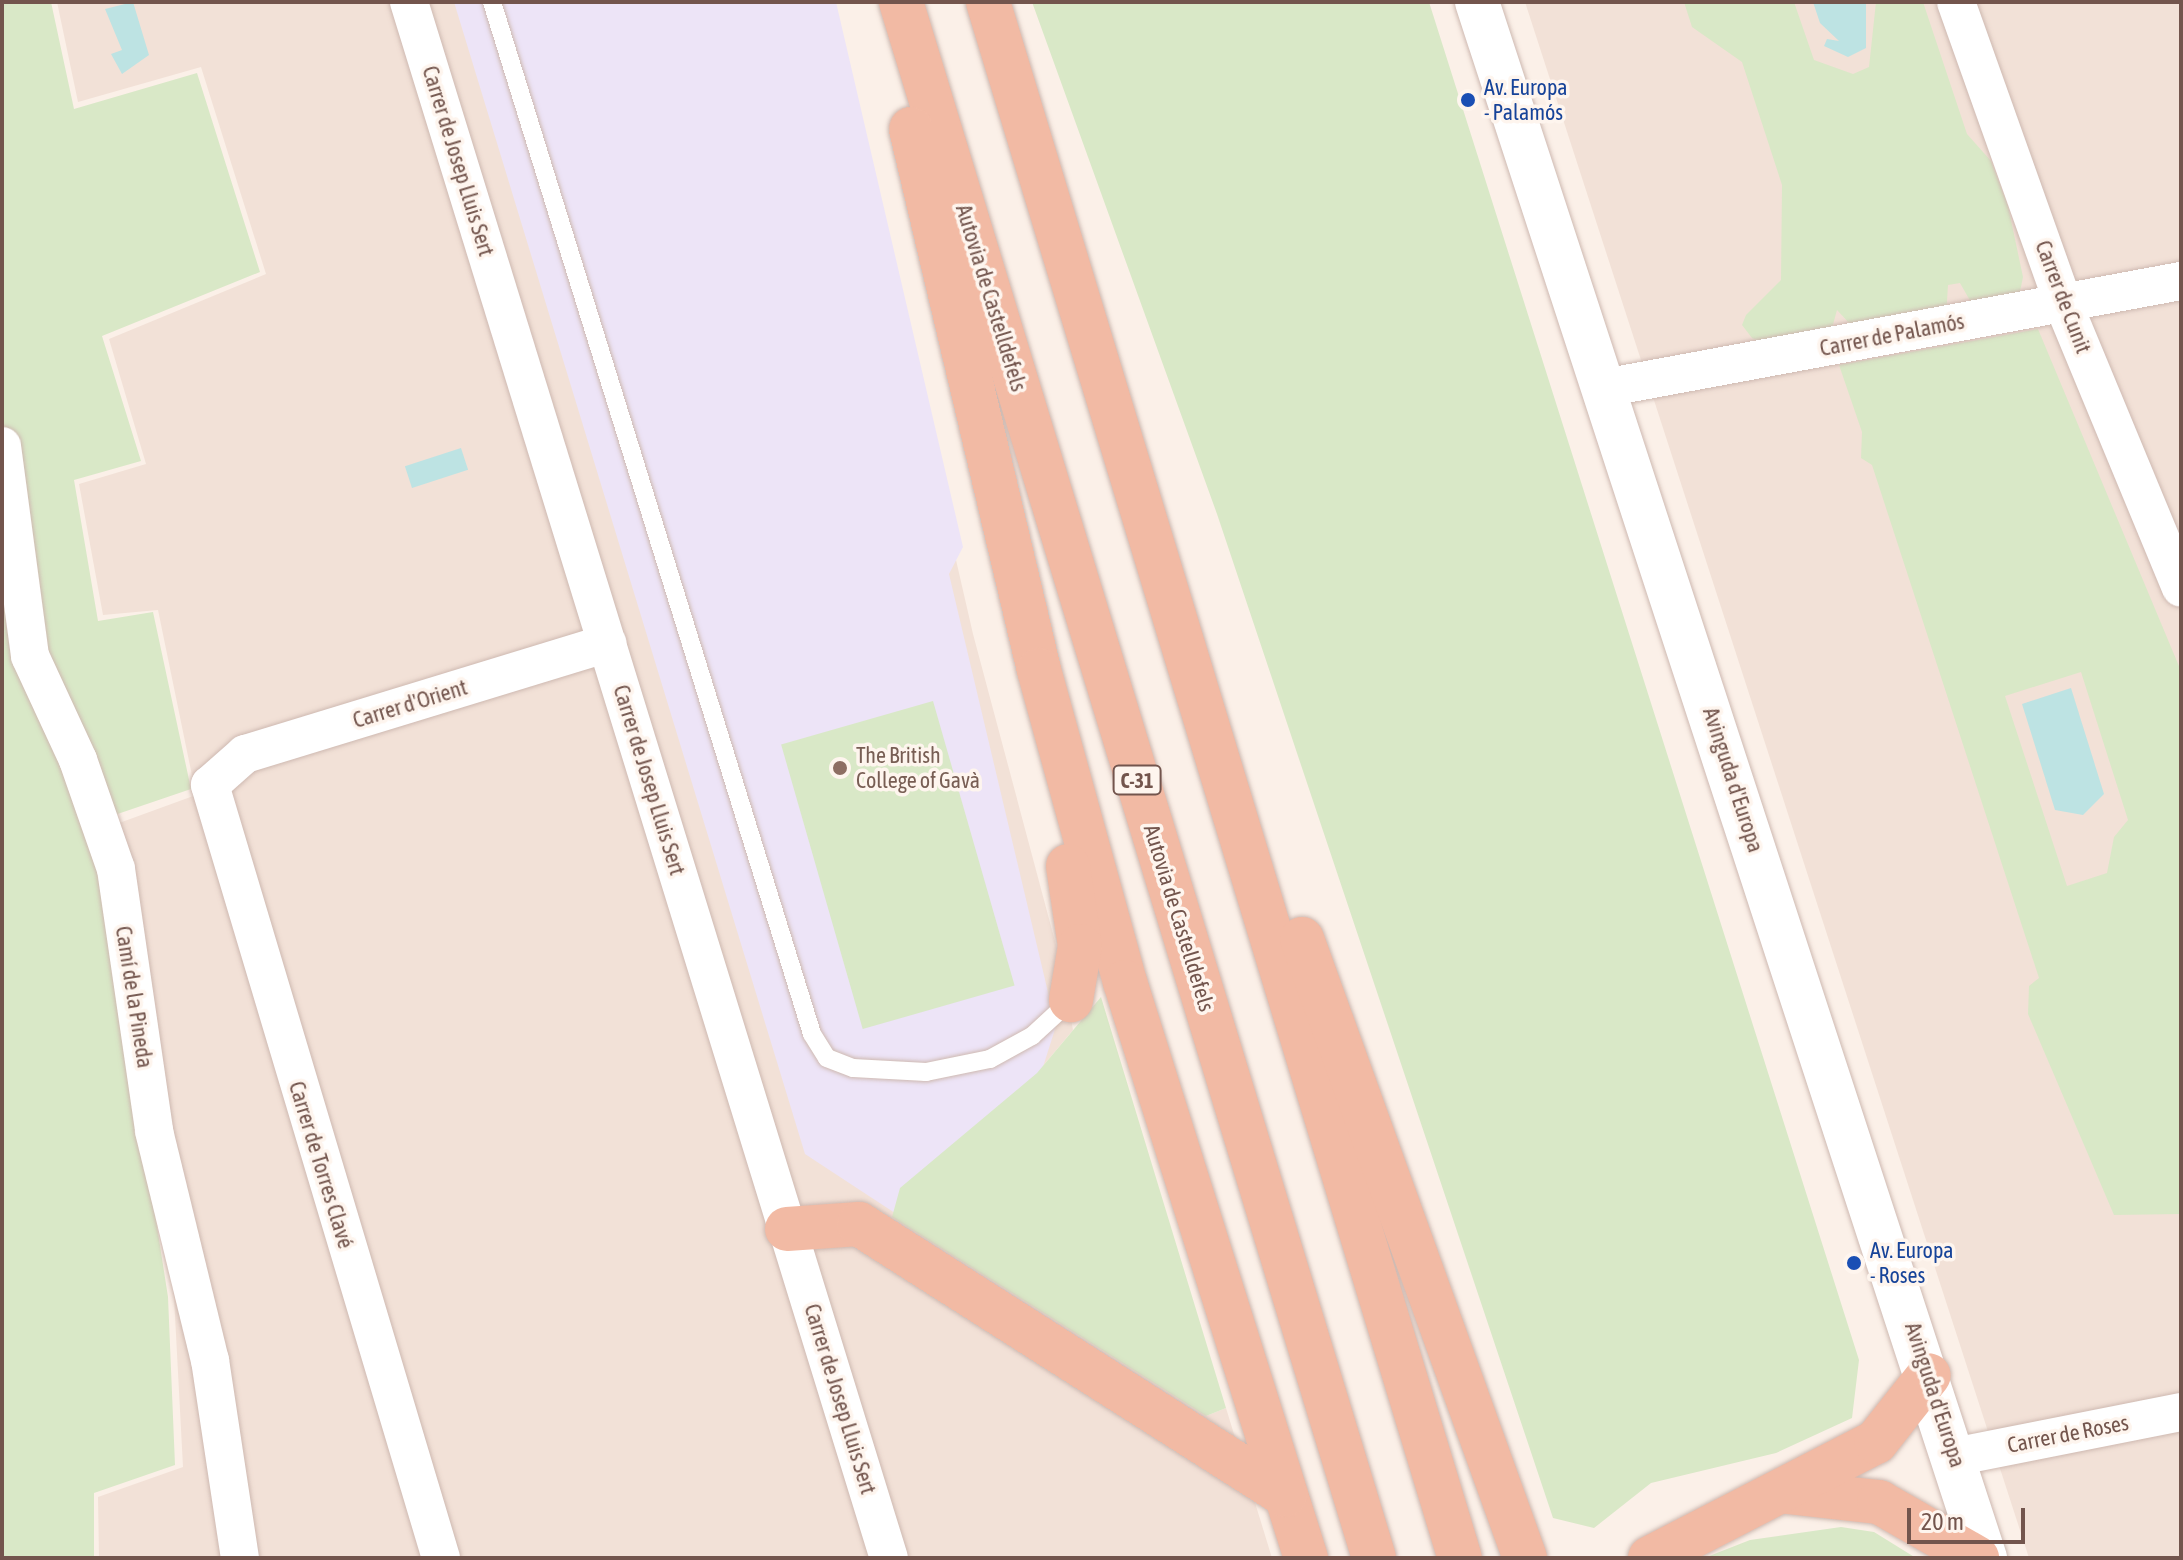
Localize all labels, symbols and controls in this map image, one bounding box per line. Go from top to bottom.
street label: Carrer de Josep Lluis Sert [417,63,499,259]
place label: Av. Europa - Palamós [1484,74,1568,126]
marker: Av. Europa - Palamós [1459,91,1477,109]
street label: Autovia de Castelldefels [950,201,1032,395]
street label: Carrer de Cunit [2029,237,2097,357]
street label: Carrer de Palamós [1818,308,1966,362]
street label: Carrer d'Orient [350,674,470,734]
street label: Carrer de Josep Lluis Sert [608,682,690,878]
street label: Avinguda d'Europa [1697,704,1769,856]
place label: The British College of Gavà [856,742,980,794]
marker: The British College of Gavà [831,759,849,777]
road number: C-31 [1111,764,1163,796]
street label: Autovia de Castelldefels [1138,821,1220,1015]
street label: Camí de la Pineda [110,924,158,1070]
street label: Carrer de Torres Clavé [283,1078,359,1252]
place label: Av. Europa - Roses [1870,1237,1954,1288]
marker: Av. Europa - Roses [1845,1254,1863,1272]
street label: Carrer de Josep Lluis Sert [799,1301,881,1497]
street label: Avinguda d'Europa [1899,1319,1971,1471]
street label: Carrer de Roses [2005,1409,2131,1459]
scale bar [1911,1492,2029,1542]
text: 20 m [1921,1508,1964,1535]

